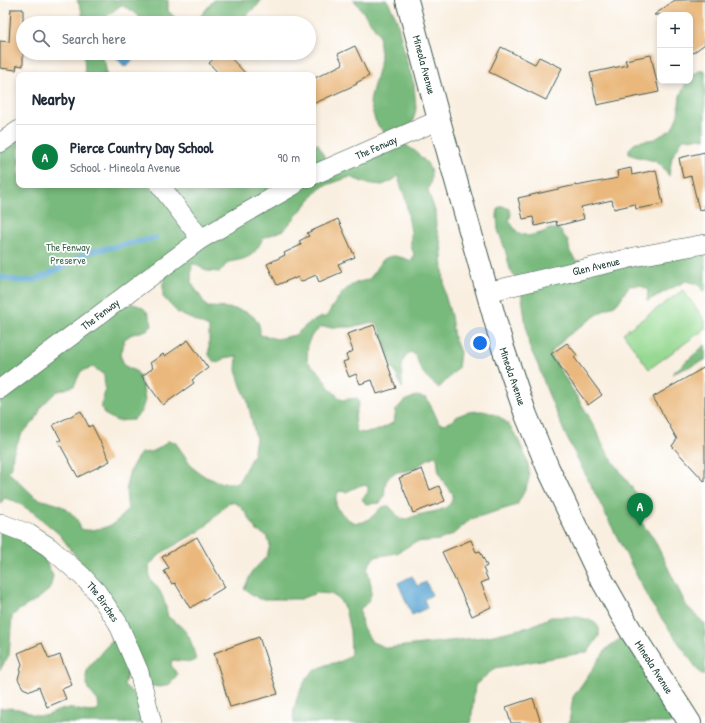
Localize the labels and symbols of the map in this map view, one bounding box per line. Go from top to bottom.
street label: Mineola Avenue [410,34,439,96]
street label: The Fenway [353,132,400,163]
park label: The Fenway Preserve [46,240,90,267]
street label: Glen Avenue [571,254,622,279]
street label: The Fenway [78,295,122,333]
your location [470,333,490,353]
street label: Mineola Avenue [496,345,529,408]
pin: A [627,493,653,526]
street label: The Birches [84,578,122,625]
street label: Mineola Avenue [632,638,677,697]

